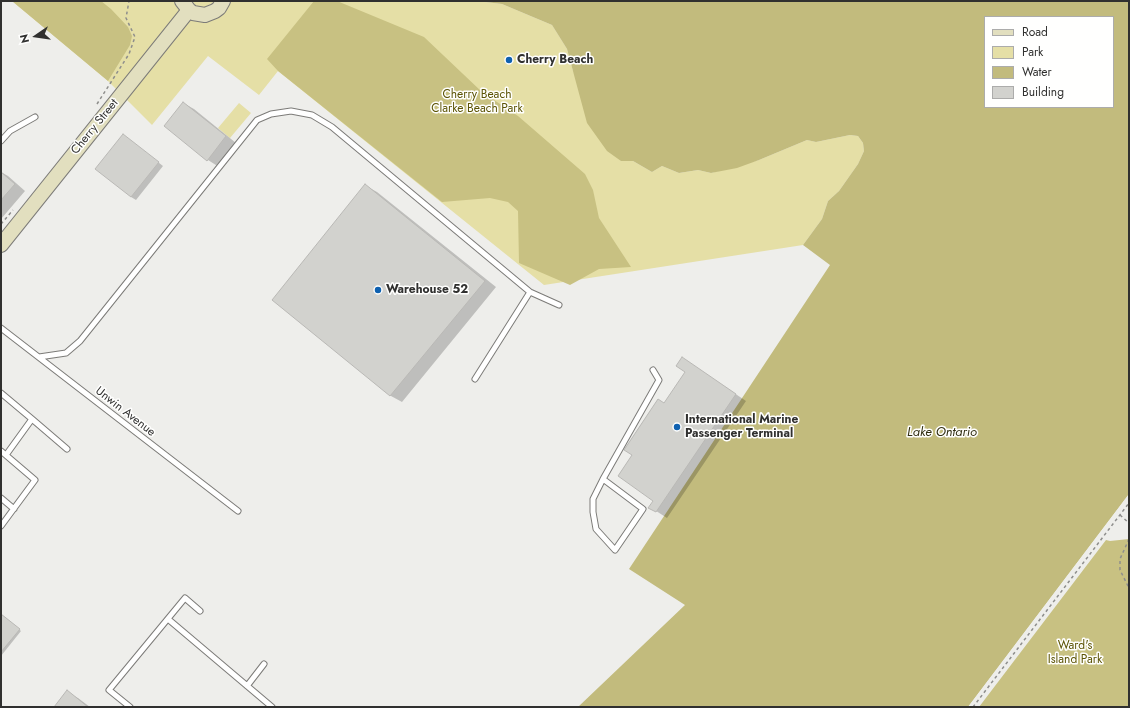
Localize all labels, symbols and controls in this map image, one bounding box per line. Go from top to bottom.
north arrow [16,16,56,56]
legend [984,16,1114,108]
text: Road [1022,23,1048,41]
text: N [16,33,33,45]
text: Park [1022,43,1043,61]
place label: Cherry Beach [517,53,593,67]
marker: Cherry Beach [504,55,514,65]
text: Water [1022,63,1052,81]
text: Building [1022,83,1064,101]
park label: Cherry Beach Clarke Beach Park [431,88,523,116]
street label: Cherry Street [68,97,122,157]
place label: Warehouse 52 [386,283,468,297]
marker: Warehouse 52 [373,285,383,295]
street label: Unwin Avenue [92,384,158,440]
place label: International Marine Passenger Terminal [685,413,798,441]
marker: International Marine Passenger Terminal [672,422,682,432]
water label: Lake Ontario [907,425,977,441]
park label: Ward's Island Park [1048,639,1102,667]

